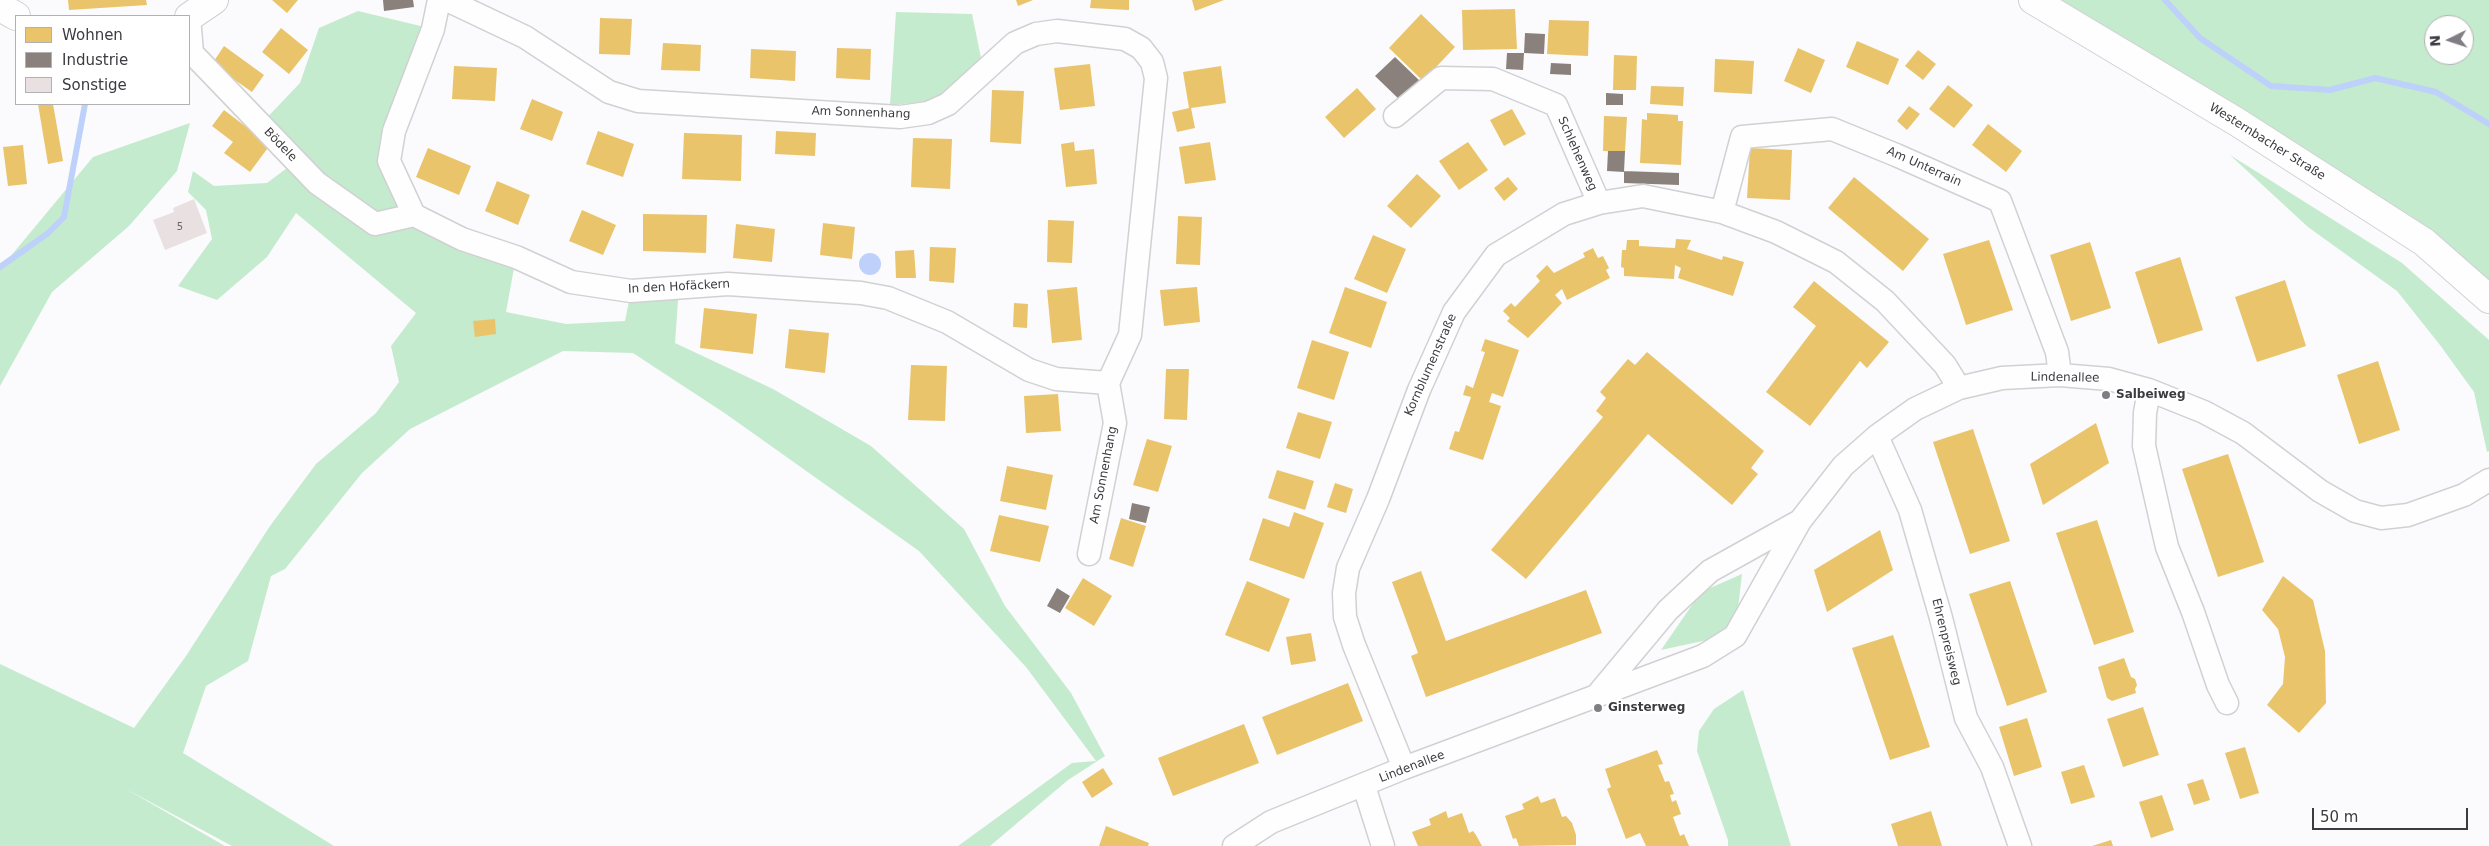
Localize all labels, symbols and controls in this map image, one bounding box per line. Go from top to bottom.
legend [15,15,190,105]
north arrow [2424,15,2474,65]
text: Wohnen [62,26,123,44]
text: N [2427,35,2443,47]
text: Industrie [62,51,128,69]
text: Sonstige [62,76,127,94]
street label: Westernbacher Straße [2206,100,2328,184]
street label: Am Sonnenhang [811,104,911,122]
street label: Schlehenweg [1554,115,1600,193]
street label: Bödele [260,125,300,165]
street label: Am Unterrain [1884,144,1964,190]
house number: 5 [177,221,183,233]
street label: In den Hofäckern [628,277,730,297]
street label: Kornblumenstraße [1402,312,1460,418]
street label: Lindenallee [2030,370,2100,386]
place label: Salbeiweg [2116,388,2186,402]
marker: Salbeiweg [2100,389,2112,401]
street label: Am Sonnenhang [1087,425,1121,525]
street label: Ehrenpreisweg [1928,597,1964,687]
place label: Ginsterweg [1608,701,1685,715]
marker: Ginsterweg [1592,702,1604,714]
street label: Lindenallee [1377,748,1447,786]
scale bar [2314,798,2470,830]
text: 50 m [2320,808,2358,826]

